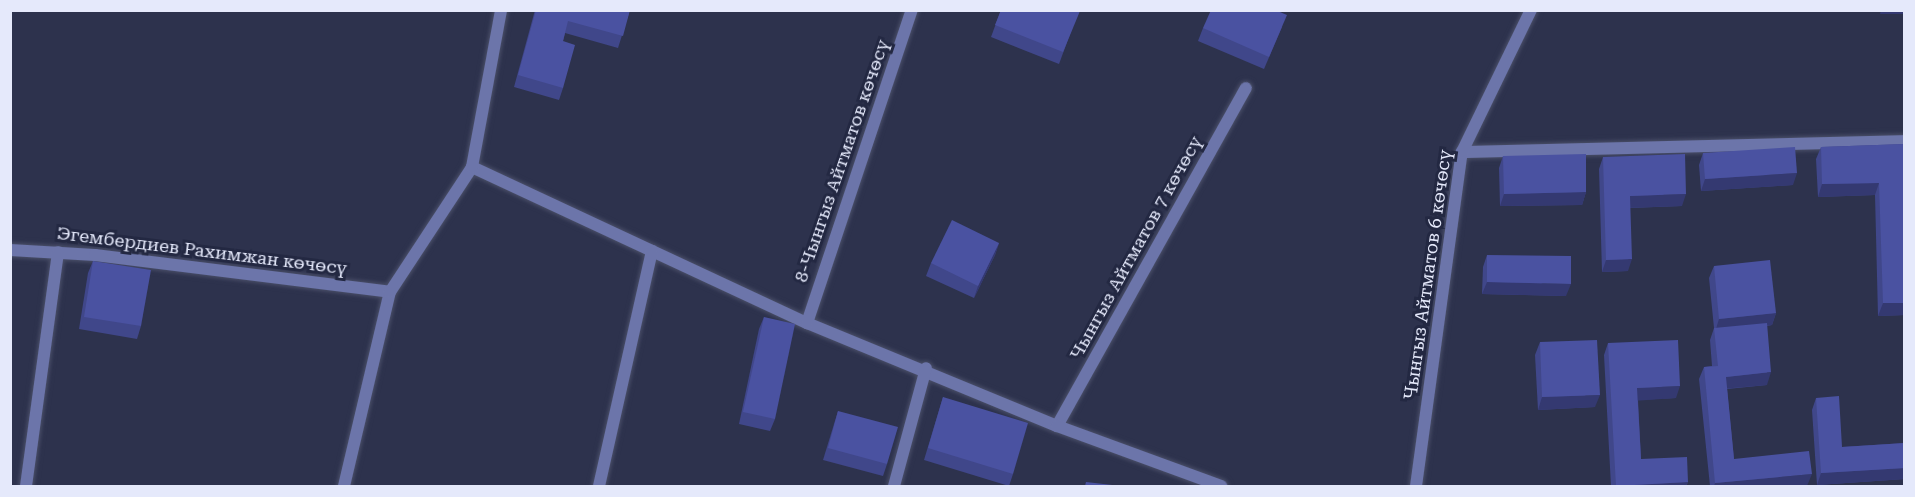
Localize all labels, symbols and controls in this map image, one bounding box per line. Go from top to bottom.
street label: 8-Чынгыз Айтматов көчөсү [790,37,894,285]
street label: Чынгыз Айтматов 7 көчөсү [1065,132,1207,364]
street label: Чынгыз Айтматов 6 көчөсү [1400,149,1456,401]
street label: Эгембердиев Рахимжан көчөсү [56,222,348,280]

